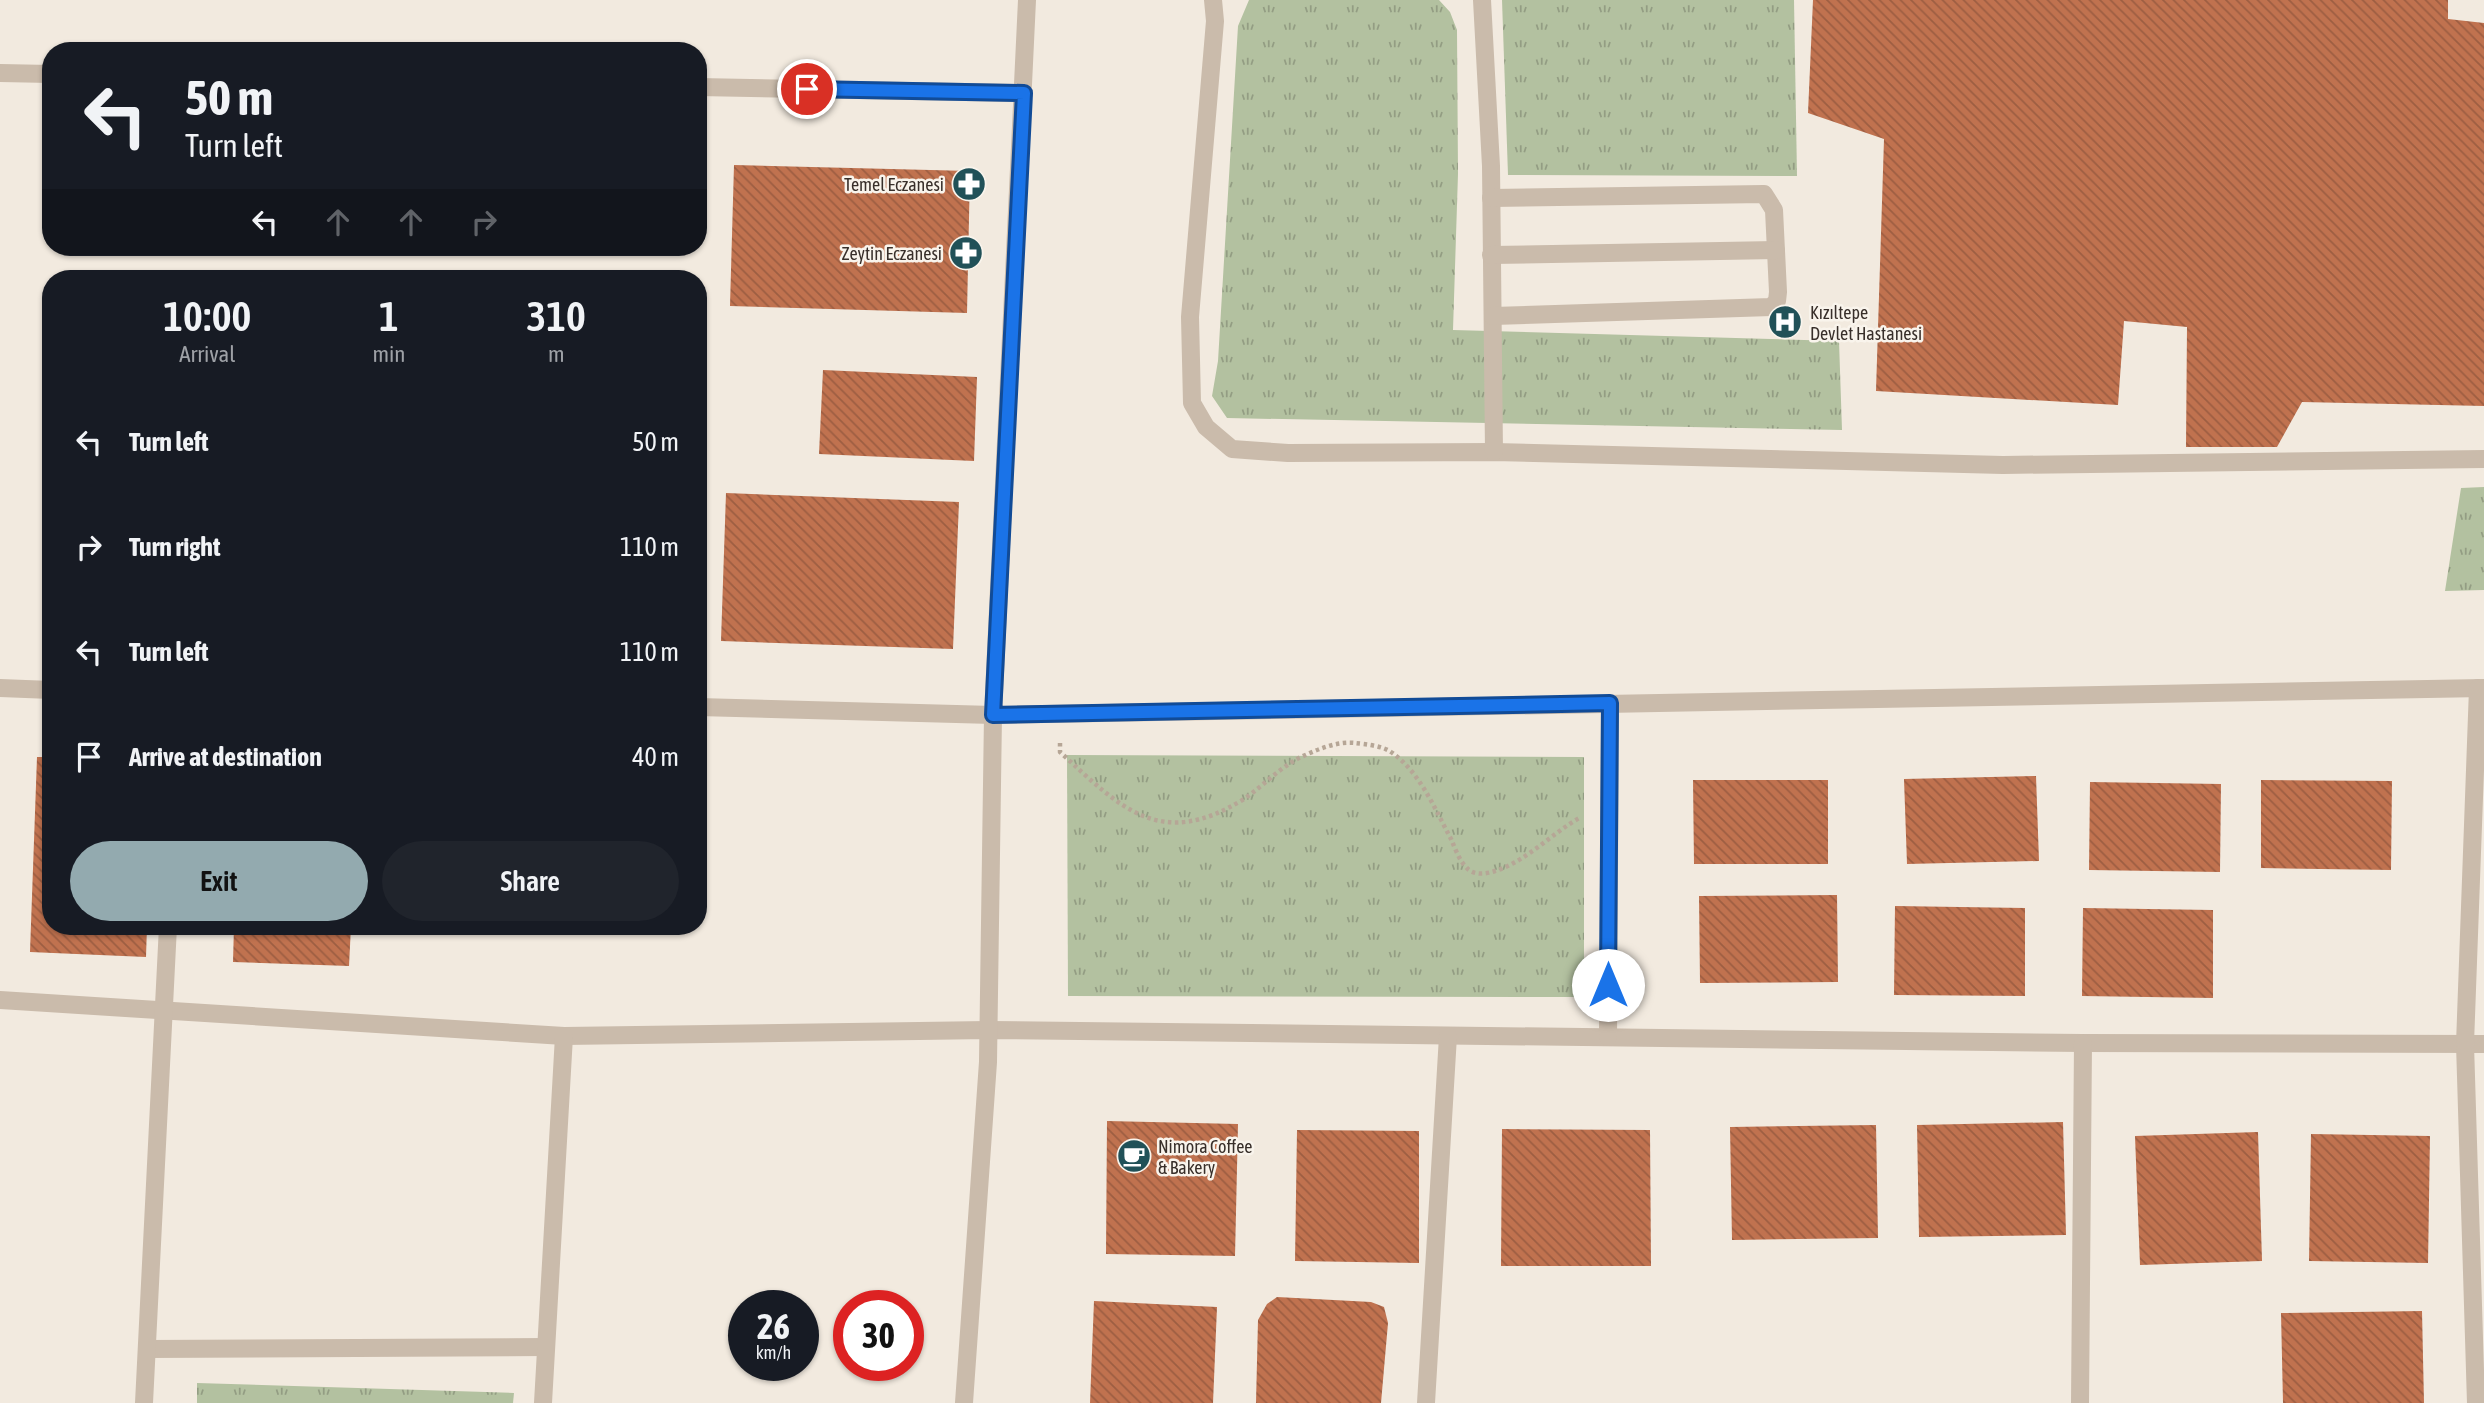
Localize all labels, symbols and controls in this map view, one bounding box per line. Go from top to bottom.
pin [777,59,837,119]
text: 50 m [185,69,273,125]
icon: left [70,70,161,161]
icon: arrive [788,70,826,108]
text: Turn left [185,127,283,164]
pharmacy icon: Temel Eczanesi [950,165,988,203]
place label: Temel Eczanesi [844,174,944,195]
icon: left [246,203,284,241]
icon: ahead [319,203,357,241]
icon: ahead [392,203,430,241]
icon: right [465,203,503,241]
pharmacy icon: Zeytin Eczanesi [947,234,985,272]
place label: Zeytin Eczanesi [841,243,942,264]
text: 10:00 [163,292,251,340]
text: 1 [379,292,399,340]
text: 310 [527,292,586,340]
place label: Kızıltepe Devlet Hastanesi [1810,302,1922,344]
hospital icon: Kızıltepe Devlet Hastanesi [1766,303,1804,341]
text: Arrival [179,341,235,367]
text: min [372,341,405,367]
text: m [548,341,565,367]
icon: left [70,423,108,461]
text: Turn left [129,427,209,457]
text: 50 m [632,427,679,457]
icon: right [70,528,108,566]
text: Turn right [129,532,220,562]
text: 110 m [620,532,679,562]
icon: left [70,633,108,671]
text: Turn left [129,637,209,667]
text: 110 m [620,637,679,667]
icon: arrive [70,738,108,776]
text: Arrive at destination [129,742,322,772]
text: 40 m [632,742,679,772]
button: Exit [70,841,368,921]
button: Share [382,841,679,921]
position arrow [1571,948,1645,1022]
place label: Nimora Coffee & Bakery [1158,1136,1253,1178]
cafe icon: Nimora Coffee & Bakery [1115,1137,1153,1175]
speed limit sign: 30 [833,1290,924,1381]
text: 26 [757,1306,790,1346]
text: km/h [756,1342,791,1363]

